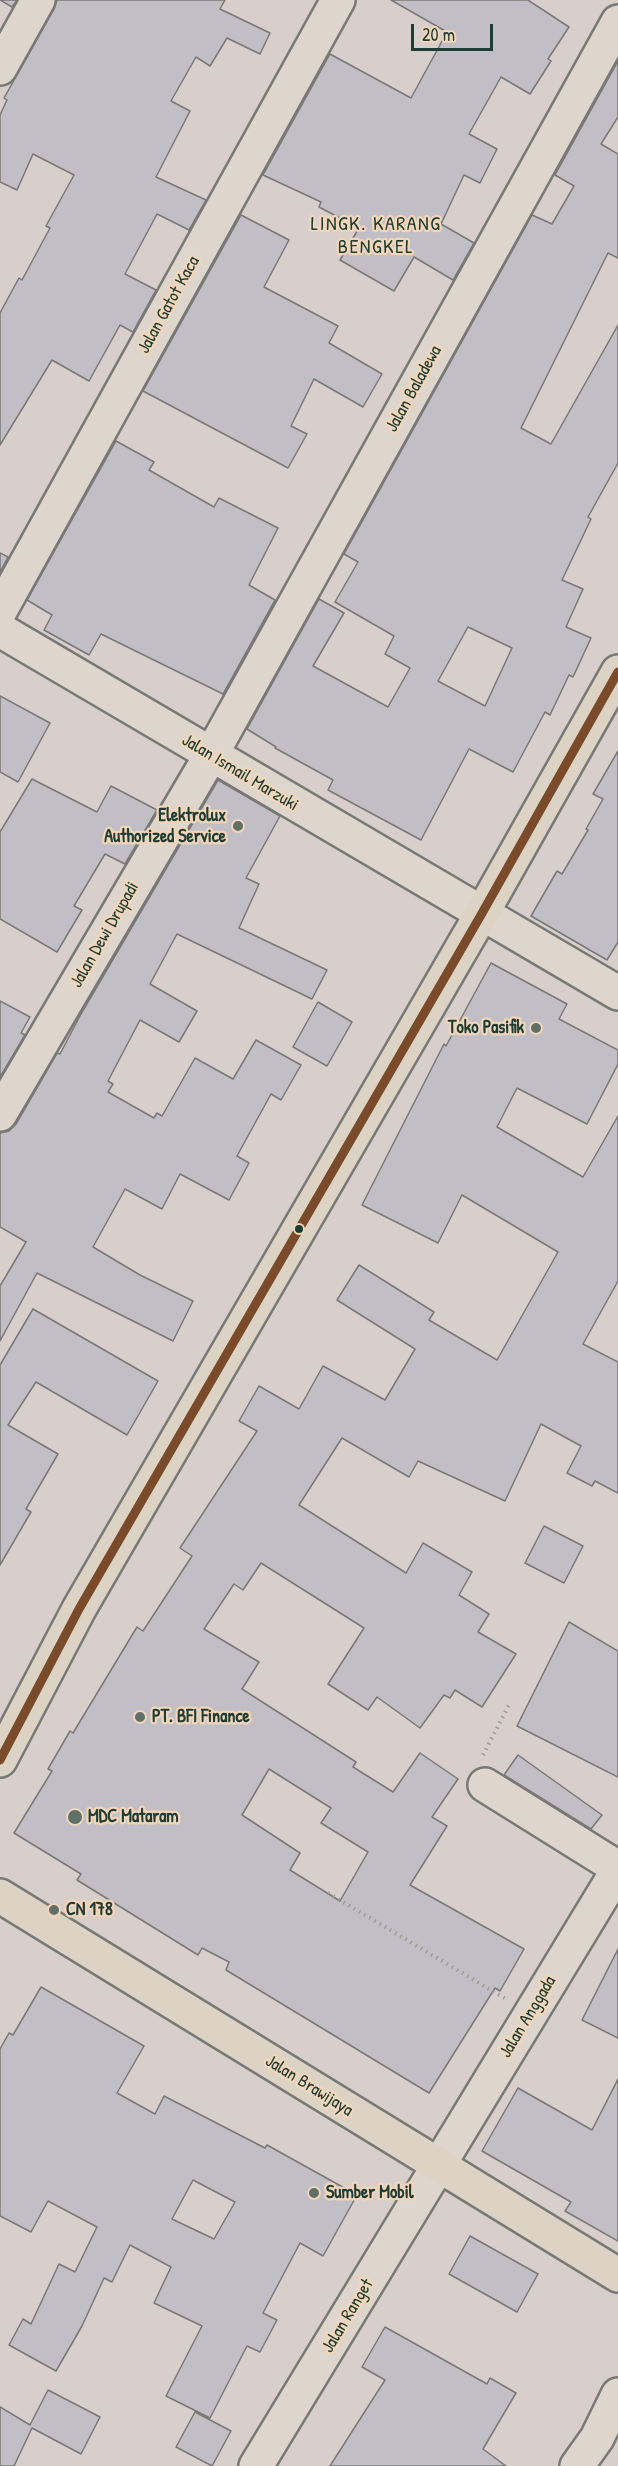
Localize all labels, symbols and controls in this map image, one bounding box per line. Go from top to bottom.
scale bar [414,12,496,50]
text: 20 m [422,22,455,47]
district label: LINGK. KARANG BENGKEL [311,213,441,260]
street label: Jalan Gatot Kaca [133,253,205,357]
street label: Jalan Baladewa [381,342,447,436]
street label: Jalan Ismail Marzuki [178,730,302,816]
place label: Elektrolux Authorized Service [104,805,226,848]
marker: Elektrolux Authorized Service [231,819,245,833]
street label: Jalan Dewi Drupadi [66,878,144,992]
place label: Toko Pasifik [448,1017,524,1039]
marker: Toko Pasifik [529,1021,543,1035]
unlabelled marker [293,1223,305,1235]
place label: PT. BFI Finance [152,1706,250,1728]
marker: PT. BFI Finance [133,1710,147,1724]
place label: MDC Mataram [88,1806,179,1828]
marker: MDC Mataram [66,1808,84,1826]
place label: CN 178 [66,1899,113,1921]
marker: CN 178 [47,1903,61,1917]
street label: Jalan Anggada [495,1972,561,2062]
street label: Jalan Brawijaya [261,2051,357,2121]
place label: Sumber Mobil [326,2182,414,2204]
marker: Sumber Mobil [307,2186,321,2200]
street label: Jalan Ranget [317,2275,379,2357]

